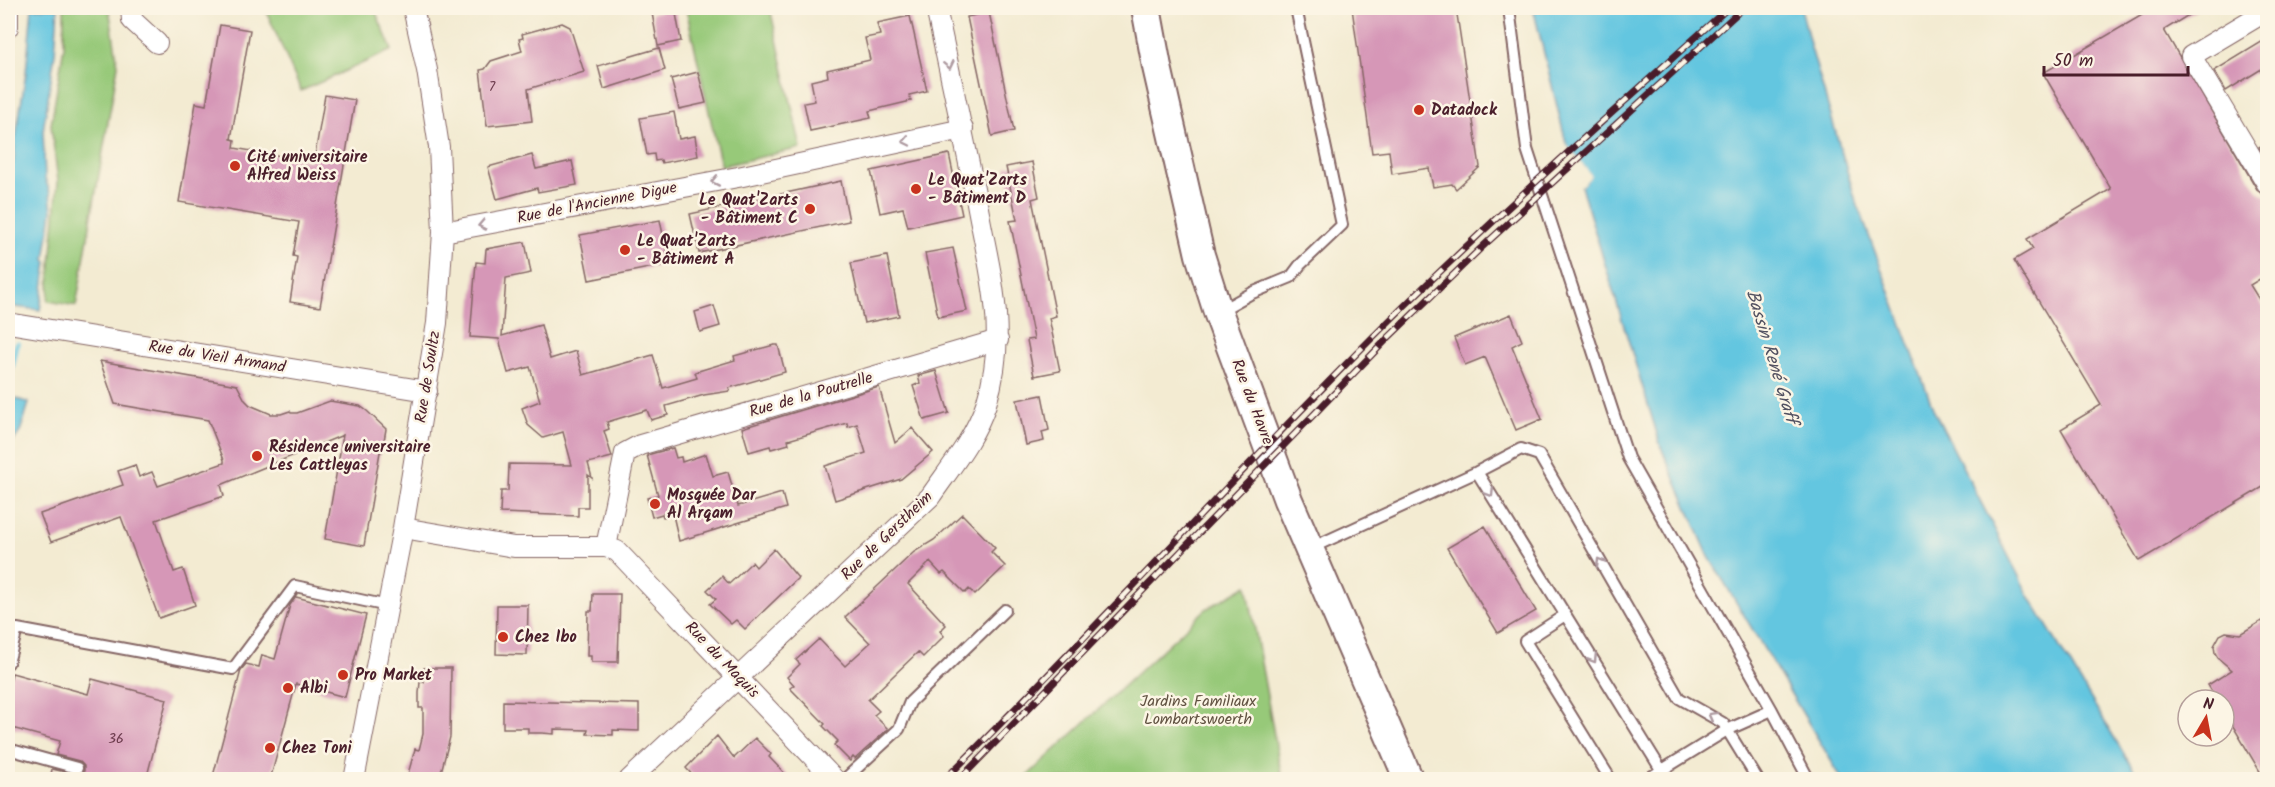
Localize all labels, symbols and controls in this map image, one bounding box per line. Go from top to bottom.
scale bar [2044,39,2188,77]
text: 50 m [2053,47,2093,76]
one-way arrow [941,59,954,69]
house number: 7 [489,76,496,98]
place label: Datadock [1431,98,1498,123]
marker: Datadock [1412,103,1426,117]
one-way arrow [901,134,911,147]
place label: Cité universitaire Alfred Weiss [247,145,368,188]
marker: Cité universitaire Alfred Weiss [228,159,242,173]
place label: Le Quat'Zarts - Bâtiment D [928,168,1027,211]
one-way arrow [710,174,720,187]
street label: Rue de l'Ancienne Digue [515,175,679,231]
marker: Le Quat'Zarts - Bâtiment D [909,182,923,196]
place label: Le Quat'Zarts - Bâtiment C [699,188,799,231]
marker: Le Quat'Zarts - Bâtiment C [803,202,817,216]
one-way arrow [477,218,487,231]
place label: Le Quat'Zarts - Bâtiment A [637,229,736,272]
marker: Le Quat'Zarts - Bâtiment A [618,243,632,257]
water label: Bassin René Graff [1737,286,1807,432]
street label: Rue de Soultz [408,329,448,425]
street label: Rue du Vieil Armand [147,334,288,380]
street label: Rue du Havre [1224,355,1280,449]
street label: Rue de la Poutrelle [746,365,876,425]
place label: Résidence universitaire Les Cattleyas [269,435,431,478]
marker: Résidence universitaire Les Cattleyas [250,449,264,463]
place label: Mosquée Dar Al Arqam [667,483,757,526]
street label: Rue de Gerstheim [835,485,939,587]
one-way arrow [1483,487,1495,497]
marker: Mosquée Dar Al Arqam [648,497,662,511]
one-way arrow [1596,558,1608,568]
street label: Rue du Maquis [679,616,765,704]
place label: Chez Ibo [515,625,577,650]
marker: Chez Ibo [496,630,510,644]
one-way arrow [1586,652,1597,663]
place label: Pro Market [355,663,433,688]
marker: Pro Market [336,668,350,682]
place label: Albi [300,676,328,701]
marker: Albi [281,681,295,695]
north arrow [2176,688,2236,748]
park label: Jardins Familiaux Lombartswoerth [1140,689,1257,732]
text: N [2201,692,2215,718]
one-way arrow [1708,712,1718,724]
house number: 36 [108,728,124,750]
place label: Chez Toni [282,736,352,761]
marker: Chez Toni [263,741,277,755]

